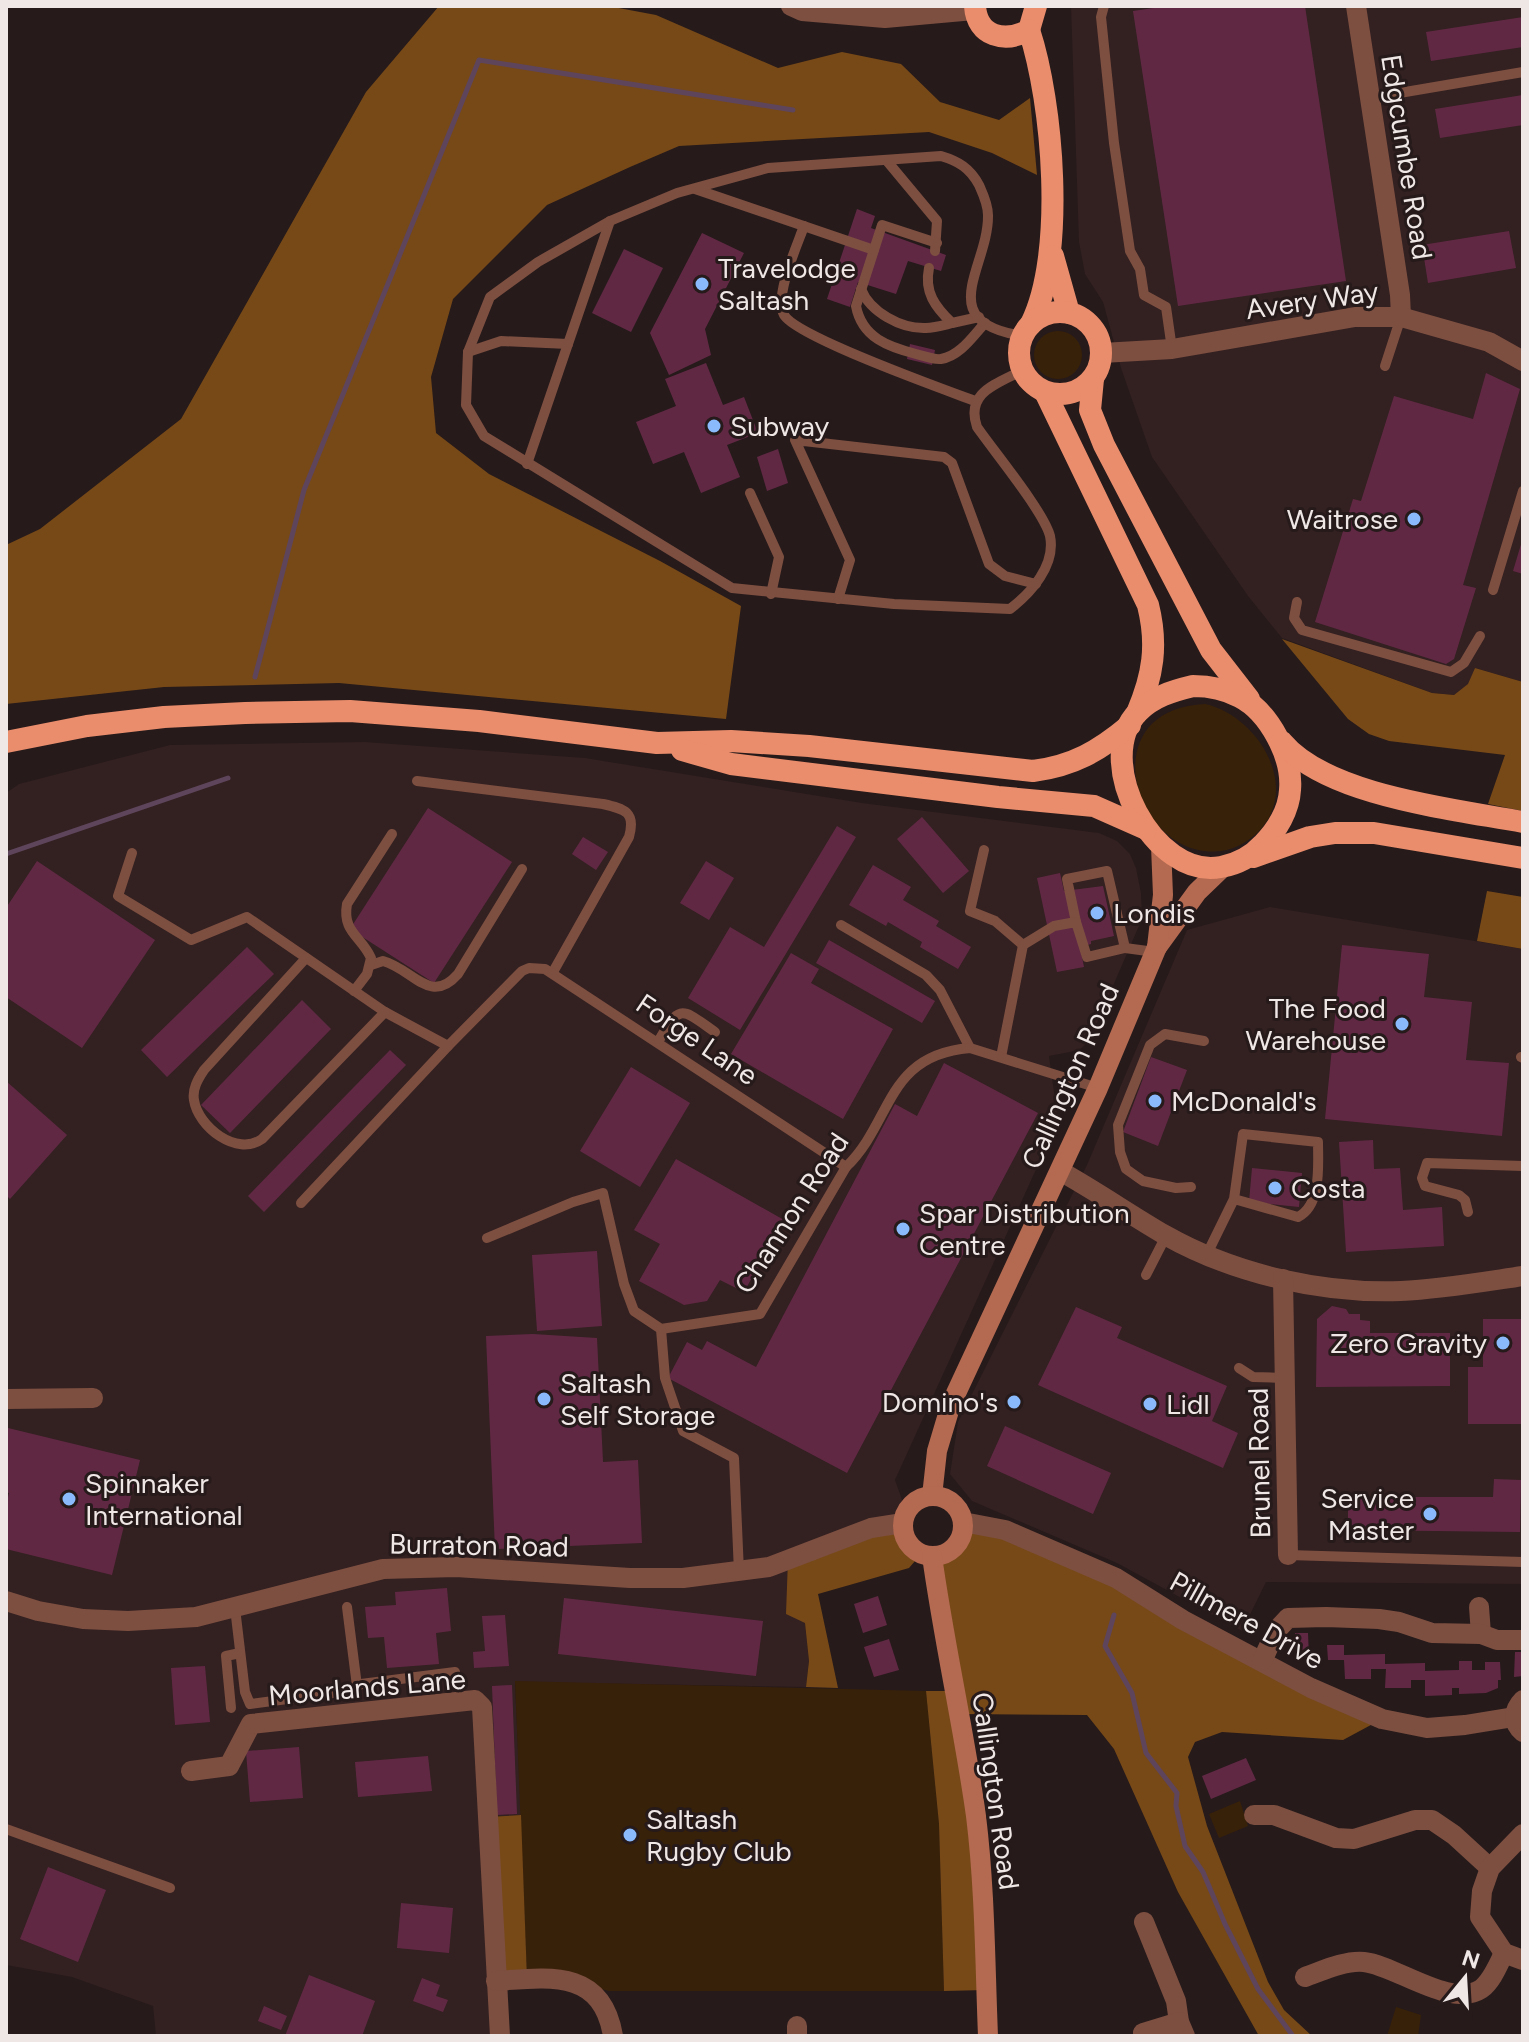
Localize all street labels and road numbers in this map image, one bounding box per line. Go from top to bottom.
street label: Edgcumbe Road [1374,52,1440,262]
street label: Avery Way [1243,274,1381,326]
street label: Callington Road [1014,978,1126,1174]
street label: Forge Lane [630,986,764,1092]
street label: Channon Road [726,1126,856,1300]
street label: Brunel Road [1241,1387,1277,1539]
street label: Burraton Road [389,1526,569,1564]
street label: Pillmere Drive [1164,1564,1330,1676]
street label: Moorlands Lane [267,1661,467,1713]
street label: Callington Road [965,1690,1027,1892]

